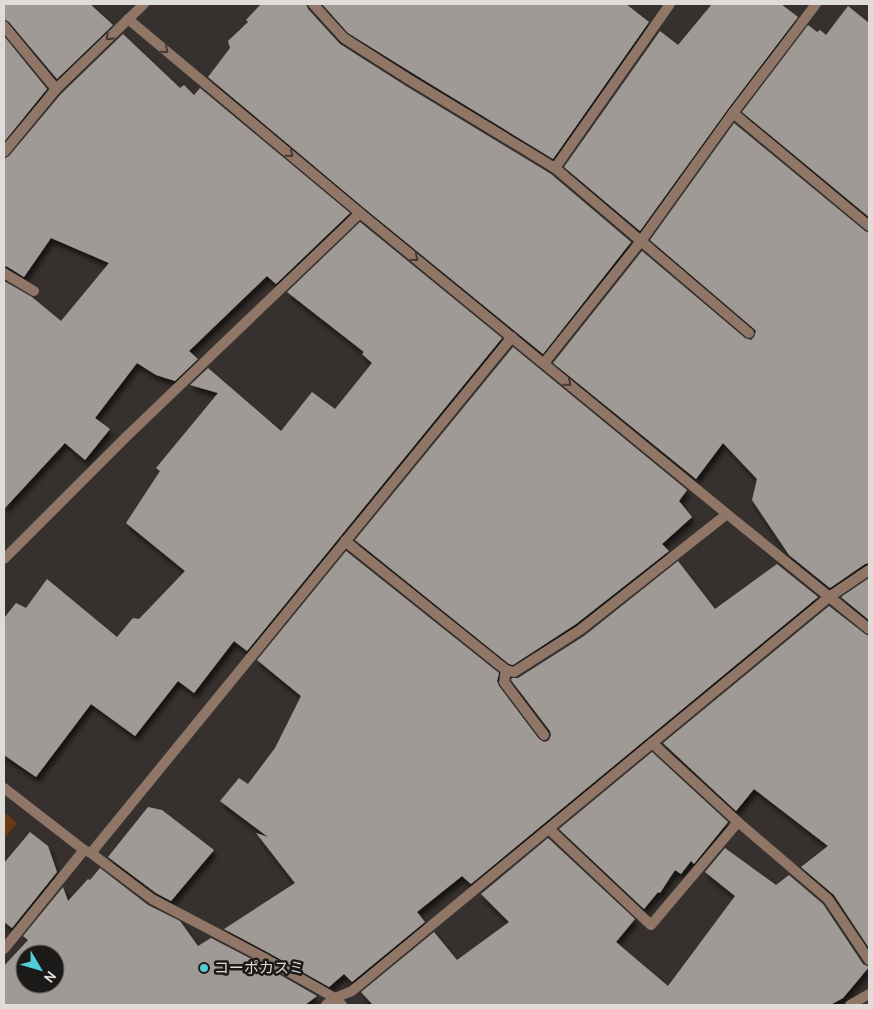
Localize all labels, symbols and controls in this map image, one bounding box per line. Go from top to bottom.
one-way arrow [106,32,115,41]
one-way arrow [160,45,169,54]
one-way arrow [284,149,293,157]
one-way arrow [410,252,419,261]
one-way arrow [563,377,572,386]
north arrow [15,944,65,994]
place label: コーポカスミ [214,959,304,977]
marker: コーポカスミ [198,962,210,974]
text: N [40,968,60,986]

